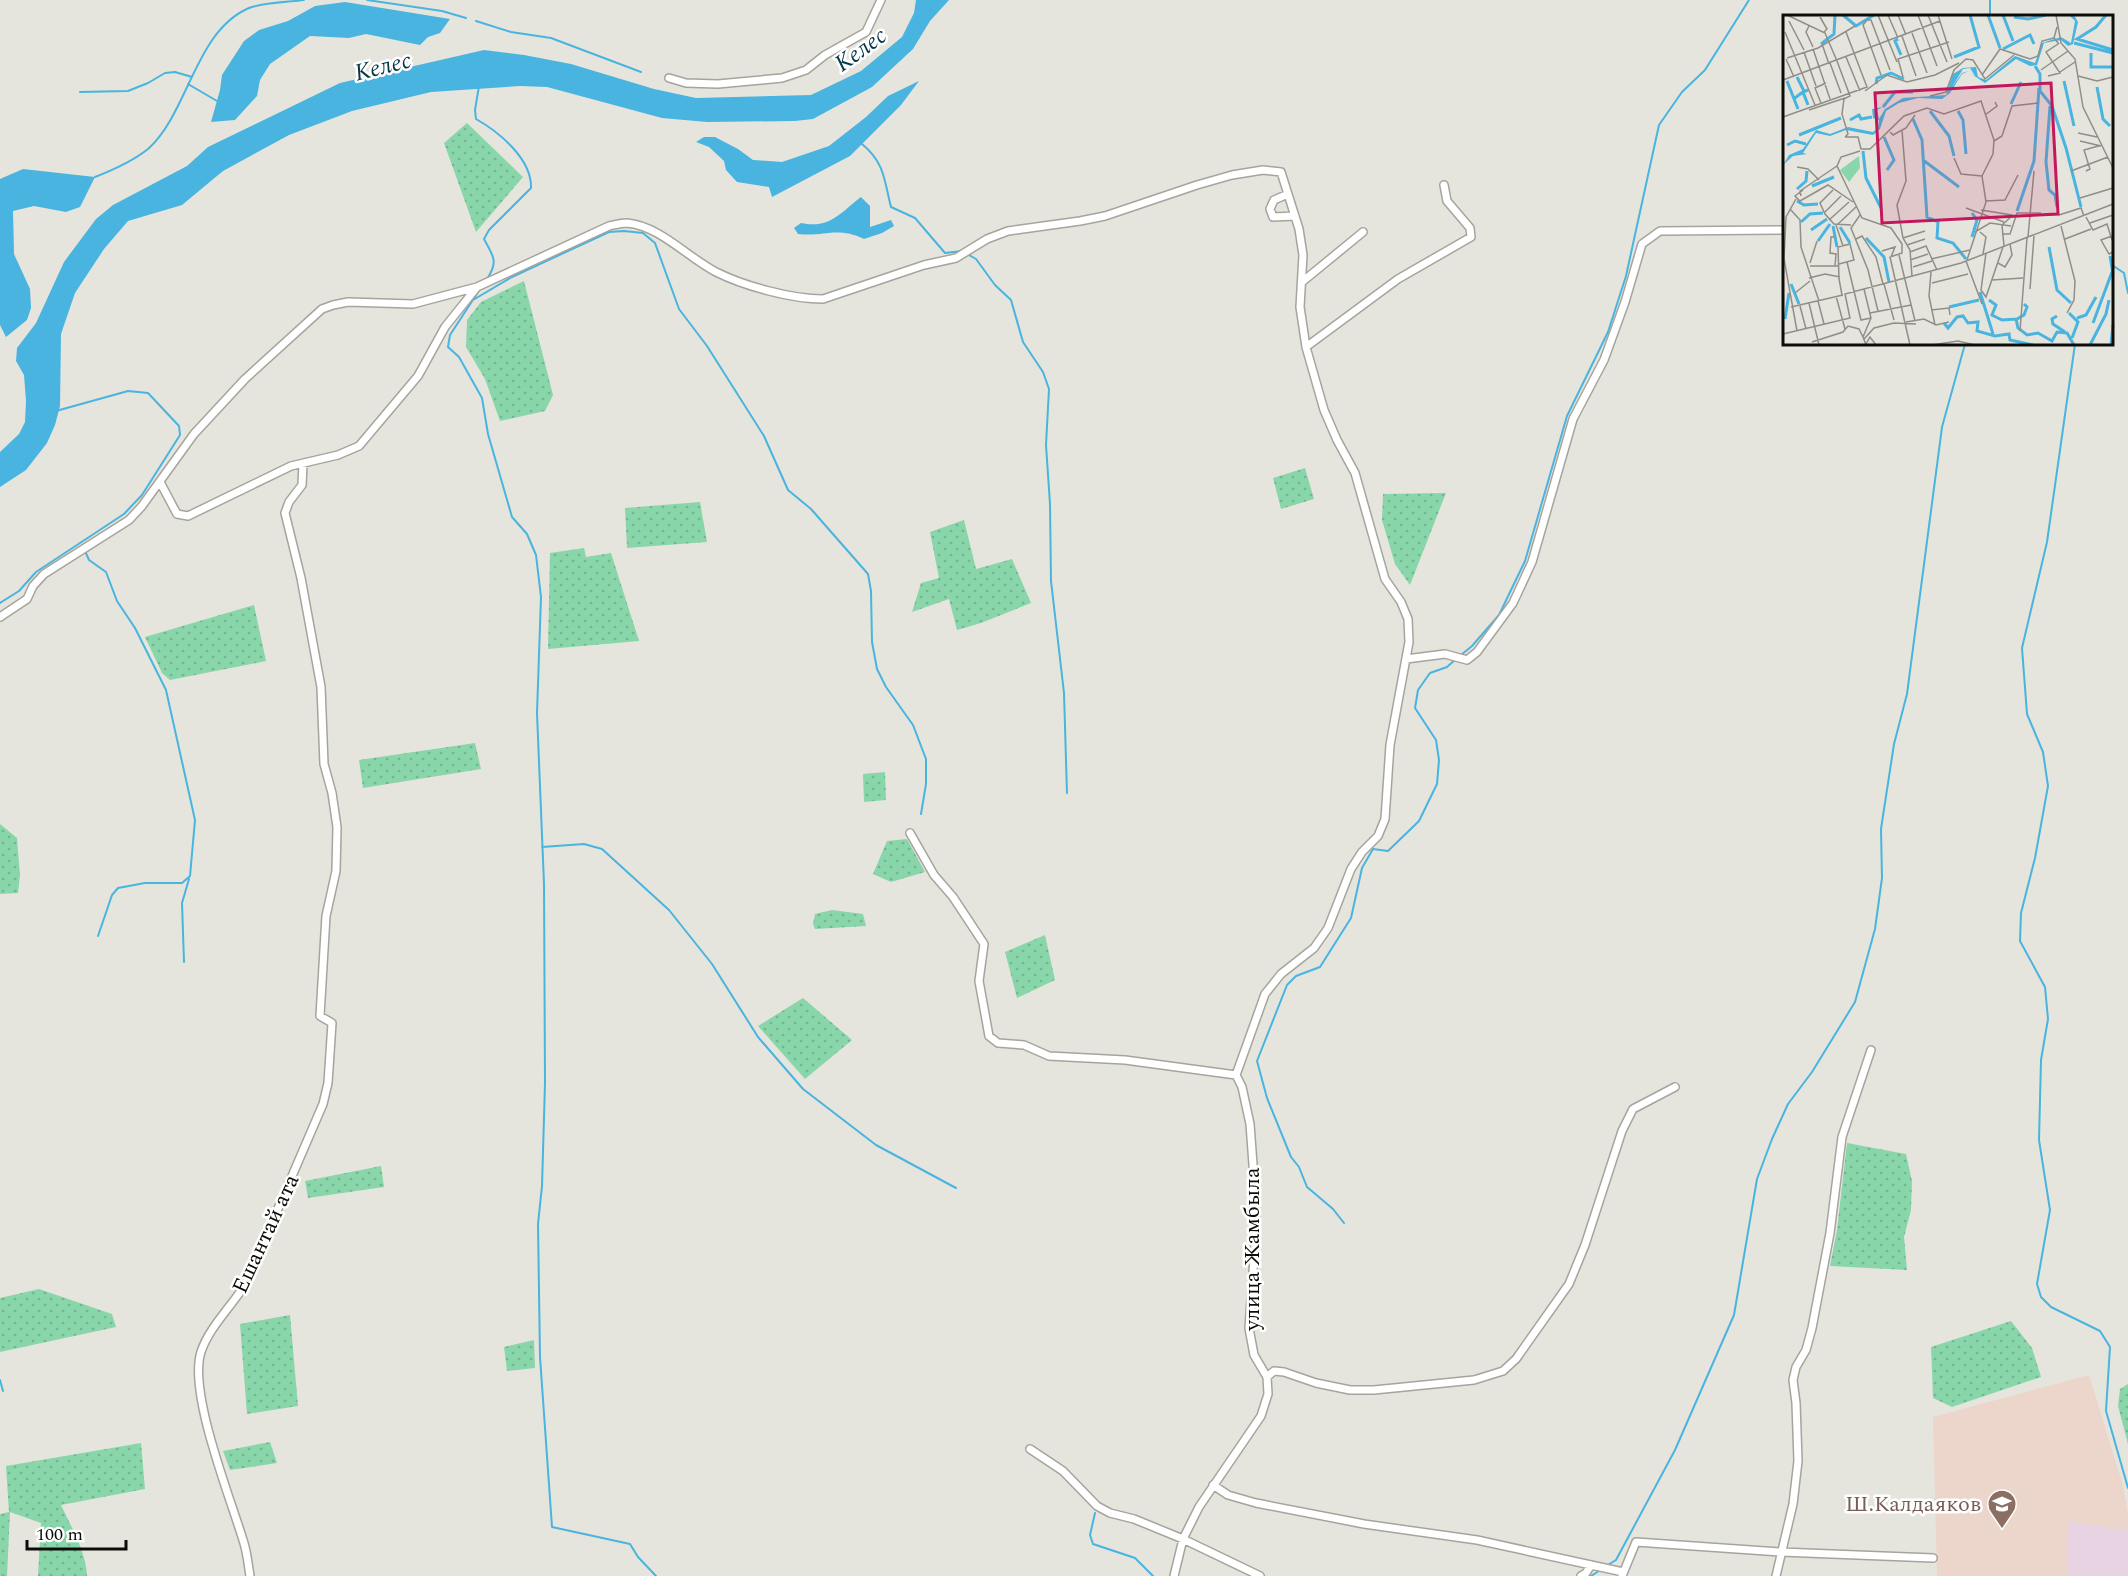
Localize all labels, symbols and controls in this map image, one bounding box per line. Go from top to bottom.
inset map [1783,15,2113,345]
water label: Келес [827,19,895,81]
water label: Келес [351,43,415,91]
street label: улица Жамбыла [1236,1167,1269,1332]
street label: Ешантай ата [224,1169,308,1299]
place label: Ш.Калдаяков [1845,1488,1981,1521]
school or university icon: Ш.Калдаяков [1986,1488,2018,1530]
scale bar [27,1513,126,1551]
text: 100 m [36,1521,83,1548]

